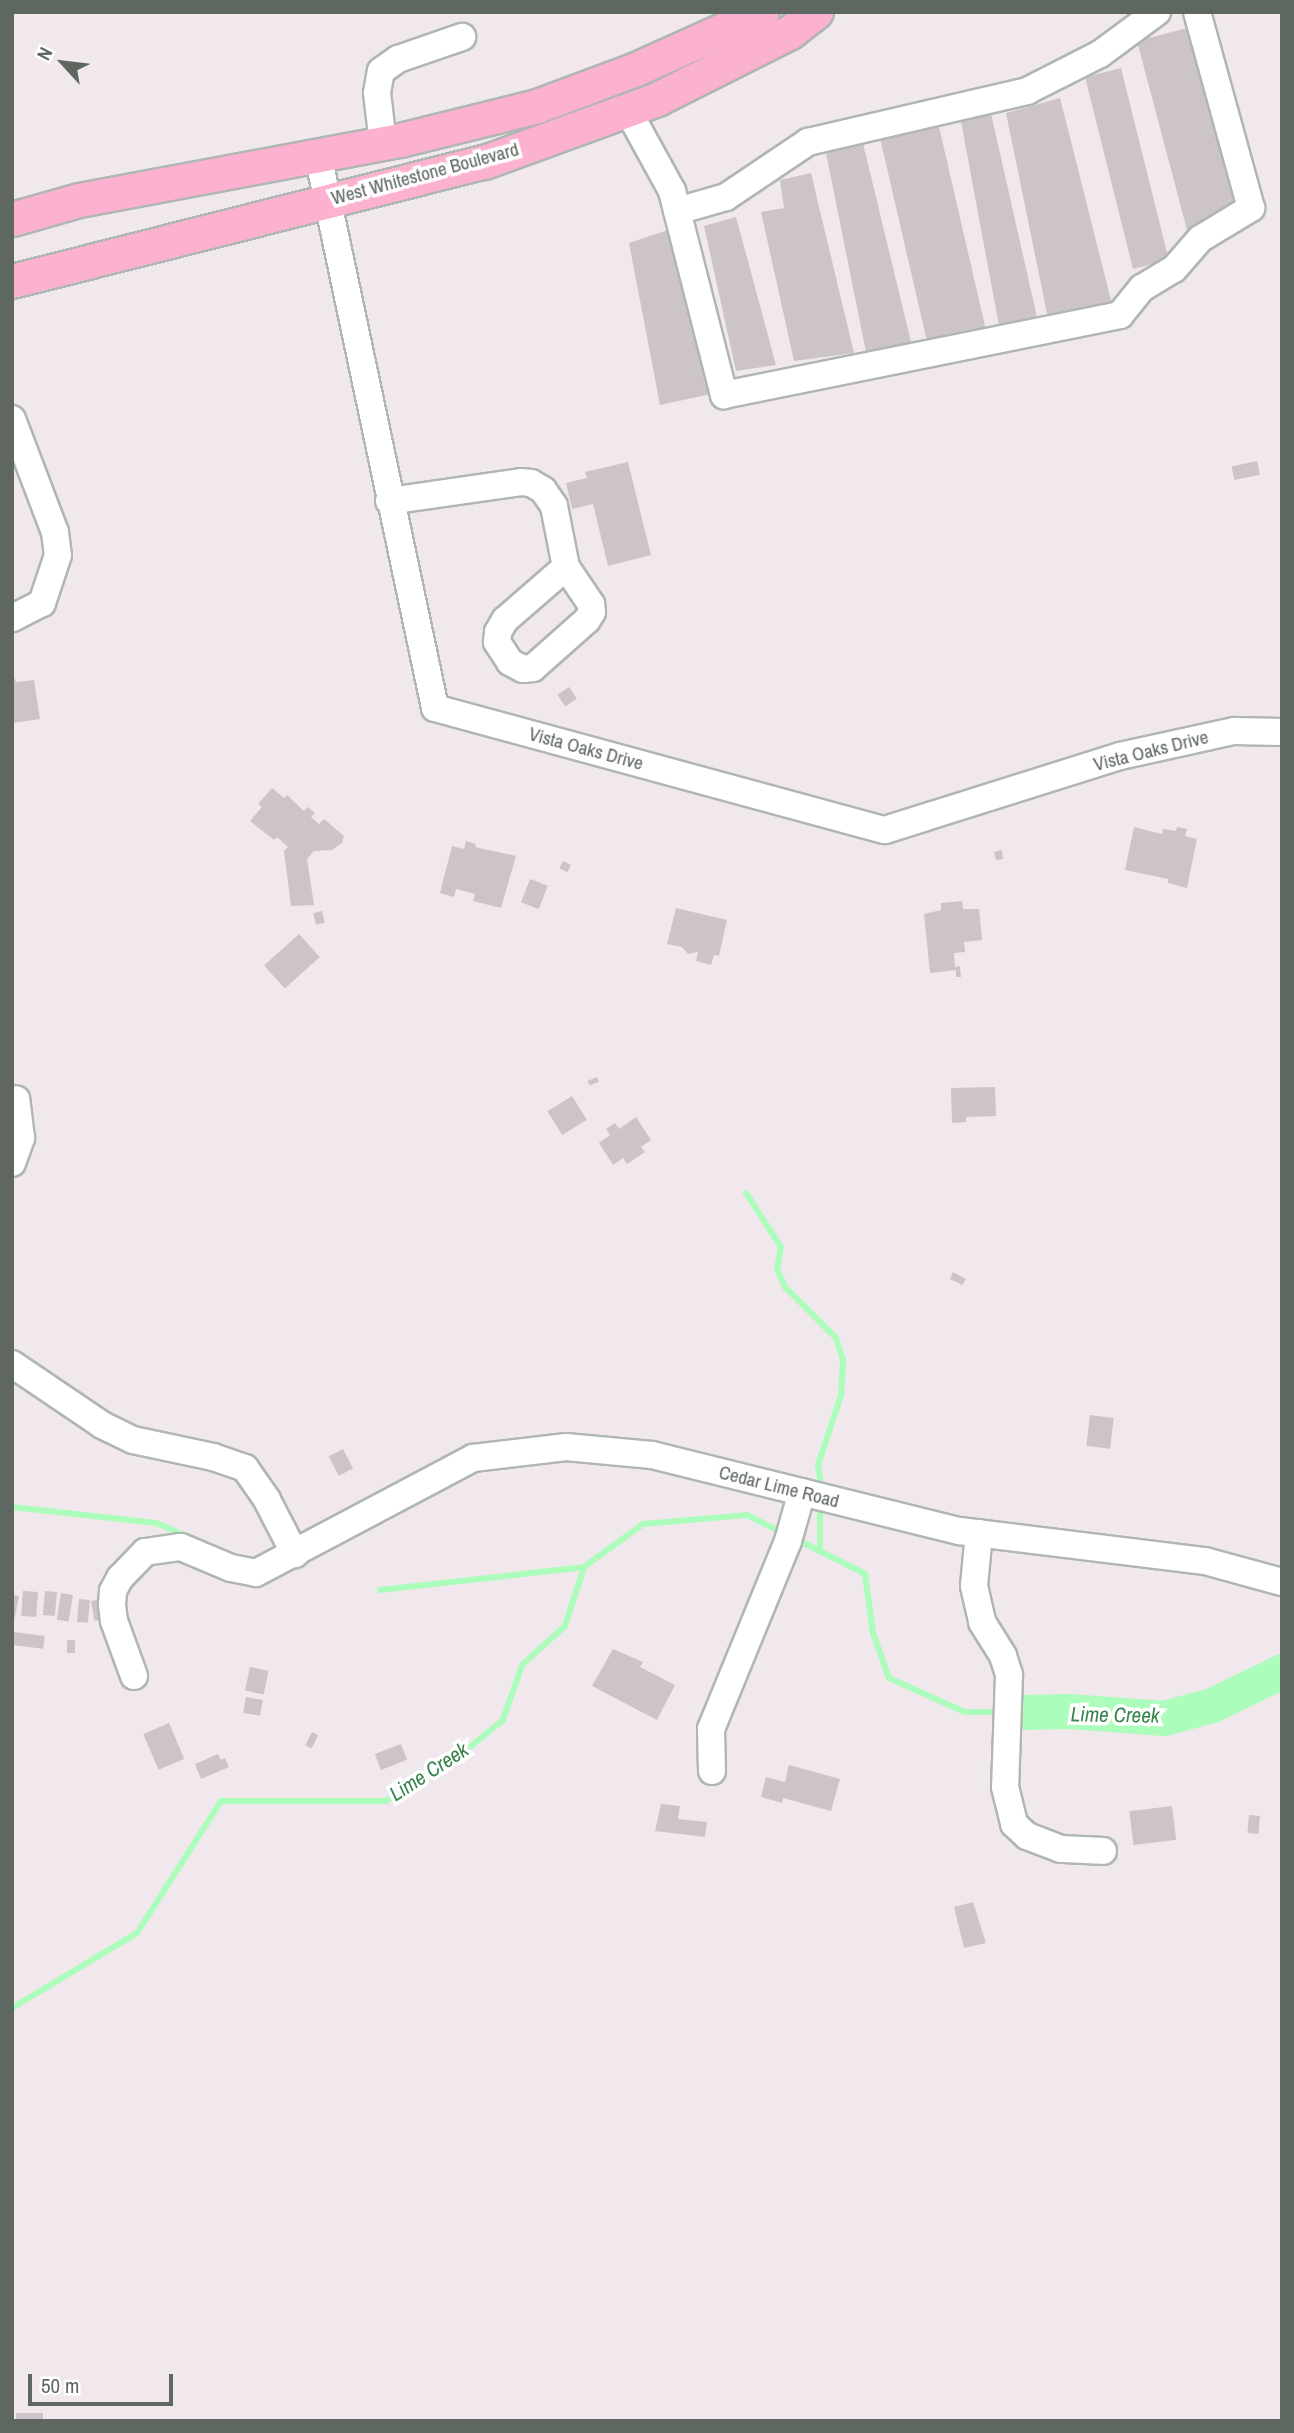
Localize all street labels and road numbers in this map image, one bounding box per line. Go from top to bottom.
street label: West Whitestone Boulevard [329,138,521,210]
street label: Vista Oaks Drive [526,723,646,775]
street label: Vista Oaks Drive [1091,726,1211,776]
street label: Cedar Lime Road [717,1461,841,1513]

